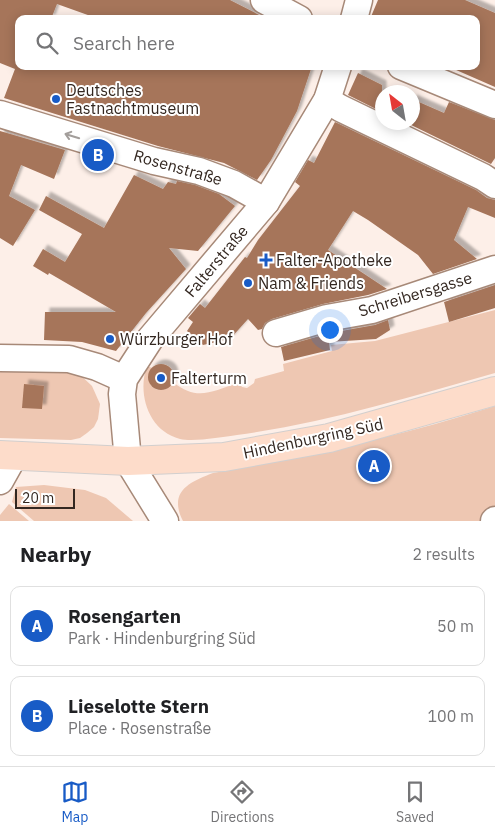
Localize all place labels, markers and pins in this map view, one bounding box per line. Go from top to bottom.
place label: Deutsches Fastnachtmuseum [66,80,199,118]
marker: Deutsches Fastnachtmuseum [50,93,62,105]
pin: B [82,136,114,174]
place label: Falter-Apotheke [276,250,392,270]
marker: Falter-Apotheke [260,254,272,266]
place label: Nam & Friends [258,273,364,293]
marker: Nam & Friends [242,277,254,289]
place label: Würzburger Hof [120,329,233,349]
marker: Würzburger Hof [104,333,116,345]
place label: Falterturm [171,368,247,388]
marker: Falterturm [155,372,167,384]
pin: A [358,447,390,485]

